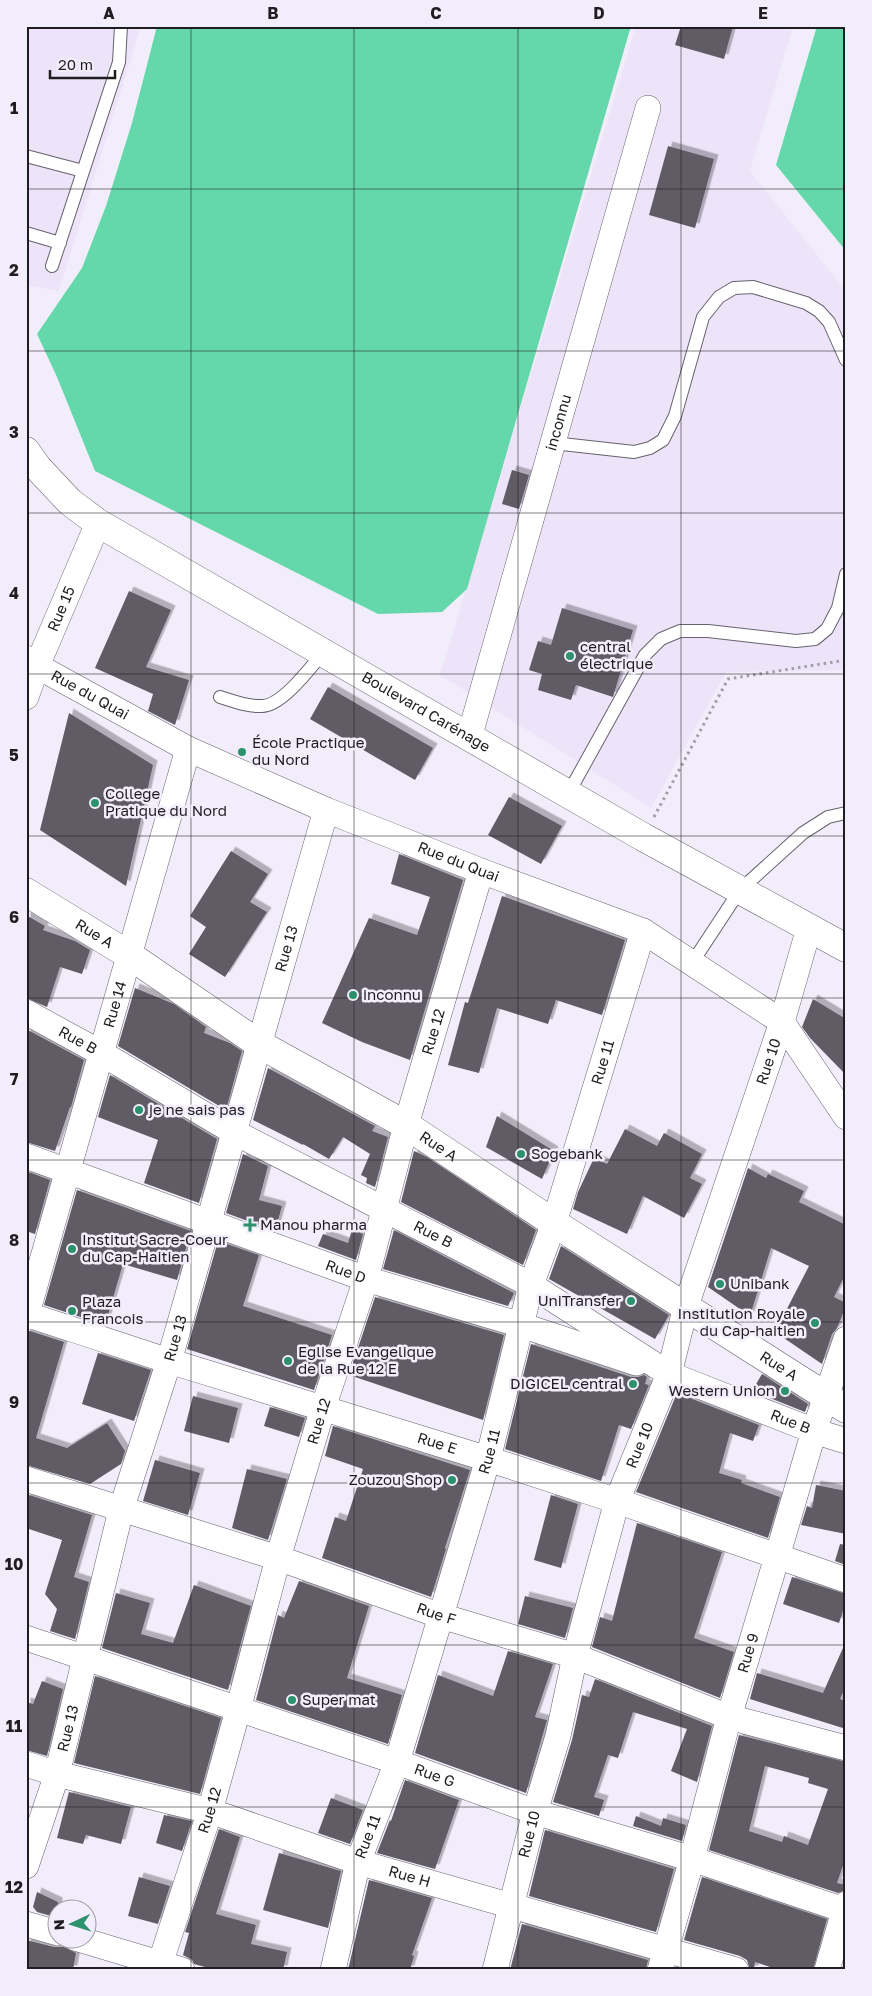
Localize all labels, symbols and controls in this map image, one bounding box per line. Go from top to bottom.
text: A [103,3,115,23]
text: B [267,3,279,23]
text: C [430,3,442,23]
text: D [593,3,605,23]
text: E [758,3,768,23]
scale bar [50,48,115,80]
text: 20 m [58,55,93,73]
text: 1 [10,98,18,118]
text: 2 [9,260,19,280]
street label: inconnu [541,392,574,453]
text: 3 [9,422,19,442]
text: 4 [9,583,19,603]
street label: Rue 15 [43,583,78,634]
place label: central électrique [580,637,653,672]
marker: central électrique [564,650,576,662]
street label: Rue du Quai [48,666,133,723]
street label: Boulevard Carénage [359,667,494,755]
place label: École Practique du Nord [252,733,365,768]
text: 5 [9,745,19,765]
marker: École Practique du Nord [236,746,248,758]
place label: College Pratique du Nord [105,784,227,819]
marker: College Pratique du Nord [89,797,101,809]
street label: Rue du Quai [415,837,502,885]
text: 6 [9,907,19,927]
street label: Rue A [72,914,117,951]
street label: Rue 13 [270,923,301,974]
street label: Rue 14 [99,979,129,1030]
place label: inconnu [363,985,421,1003]
marker: inconnu [347,989,359,1001]
street label: Rue 12 [417,1006,448,1057]
street label: Rue B [56,1022,101,1057]
street label: Rue 10 [751,1036,784,1087]
street label: Rue 11 [587,1037,617,1087]
text: 7 [10,1069,19,1089]
place label: je ne sais pas [148,1100,245,1118]
marker: je ne sais pas [133,1104,145,1116]
street label: Rue A [417,1127,461,1165]
place label: Sogebank [531,1144,603,1162]
marker: Sogebank [515,1148,527,1160]
place label: Manou pharma [260,1215,367,1233]
street label: Rue B [411,1216,456,1251]
marker: Manou pharma [244,1219,256,1231]
text: 8 [9,1230,19,1250]
place label: Institut Sacre-Coeur du Cap-Haitien [82,1230,228,1265]
marker: Institut Sacre-Coeur du Cap-Haitien [66,1243,78,1255]
street label: Rue D [323,1255,369,1286]
place label: Unibank [730,1274,790,1292]
marker: Unibank [714,1278,726,1290]
place label: UniTransfer [538,1291,621,1309]
place label: Plaza Francois [82,1292,144,1327]
marker: UniTransfer [625,1295,637,1307]
place label: Institution Royale du Cap-haitien [677,1304,805,1339]
marker: Plaza Francois [66,1305,78,1317]
street label: Rue 13 [159,1313,190,1363]
marker: Institution Royale du Cap-haitien [809,1317,821,1329]
place label: Eglise Evangelique de la Rue 12 E [298,1342,434,1377]
street label: Rue A [757,1347,802,1384]
marker: Eglise Evangelique de la Rue 12 E [282,1355,294,1367]
place label: DIGICEL central [510,1374,623,1392]
marker: DIGICEL central [627,1378,639,1390]
place label: Western Union [669,1381,775,1399]
marker: Western Union [779,1385,791,1397]
text: 9 [9,1392,19,1412]
street label: Rue 12 [303,1396,334,1446]
street label: Rue B [768,1405,813,1437]
street label: Rue 10 [621,1419,656,1471]
street label: Rue 11 [474,1427,503,1476]
street label: Rue E [415,1428,459,1457]
place label: Zouzou Shop [349,1470,442,1488]
marker: Zouzou Shop [446,1474,458,1486]
text: 10 [5,1554,23,1574]
street label: Rue F [414,1598,458,1628]
street label: Rue 9 [733,1631,762,1675]
place label: Super mat [302,1690,376,1708]
marker: Super mat [286,1694,298,1706]
street label: Rue 13 [53,1703,81,1753]
text: 11 [6,1716,22,1736]
street label: Rue G [412,1759,458,1790]
street label: Rue 12 [193,1785,224,1835]
street label: Rue 10 [514,1809,543,1860]
street label: Rue 11 [350,1812,384,1861]
street label: Rue H [387,1861,433,1890]
text: 12 [5,1877,23,1897]
north arrow [48,1898,98,1948]
text: N [50,1919,67,1931]

